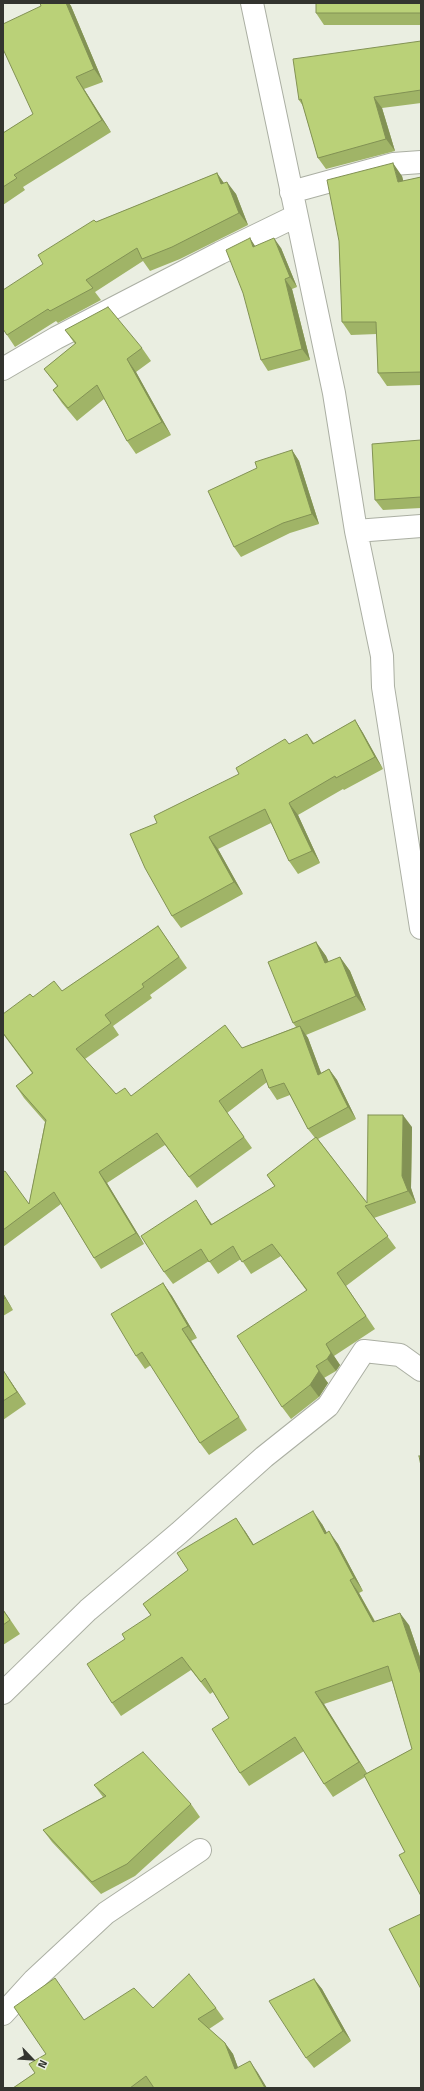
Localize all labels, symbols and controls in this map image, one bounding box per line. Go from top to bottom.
north arrow [12,2039,52,2079]
text: N [34,2057,52,2071]

